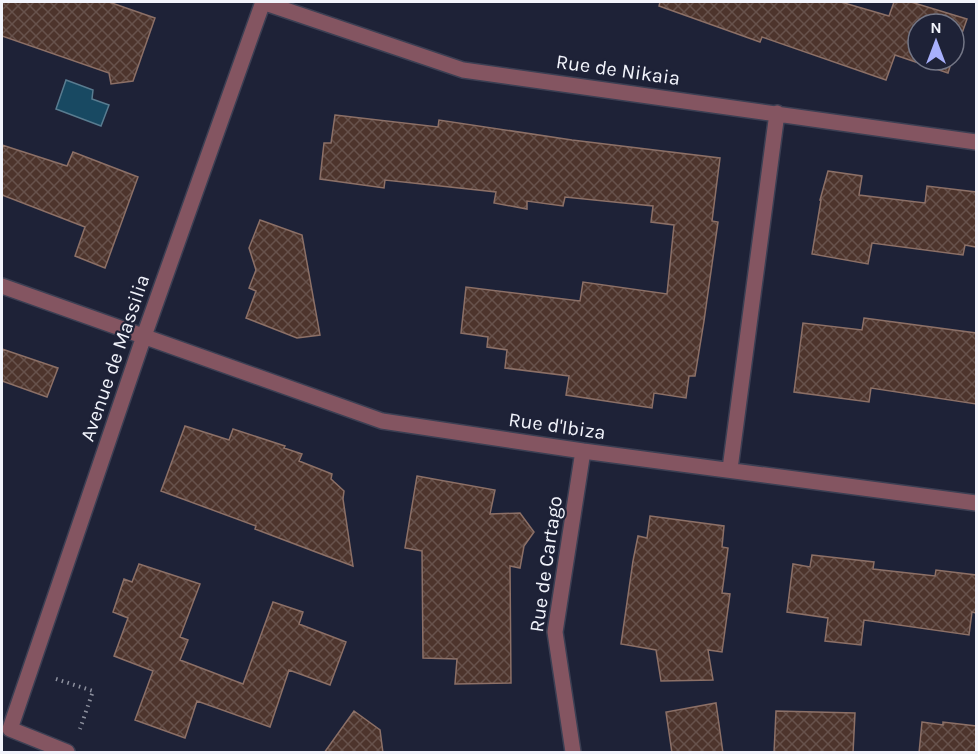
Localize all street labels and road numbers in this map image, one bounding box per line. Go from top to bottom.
street label: Rue de Nikaia [554,50,682,90]
street label: Avenue de Massilia [76,272,154,444]
street label: Rue d'Ibiza [507,408,607,444]
street label: Rue de Cartago [525,494,567,634]

